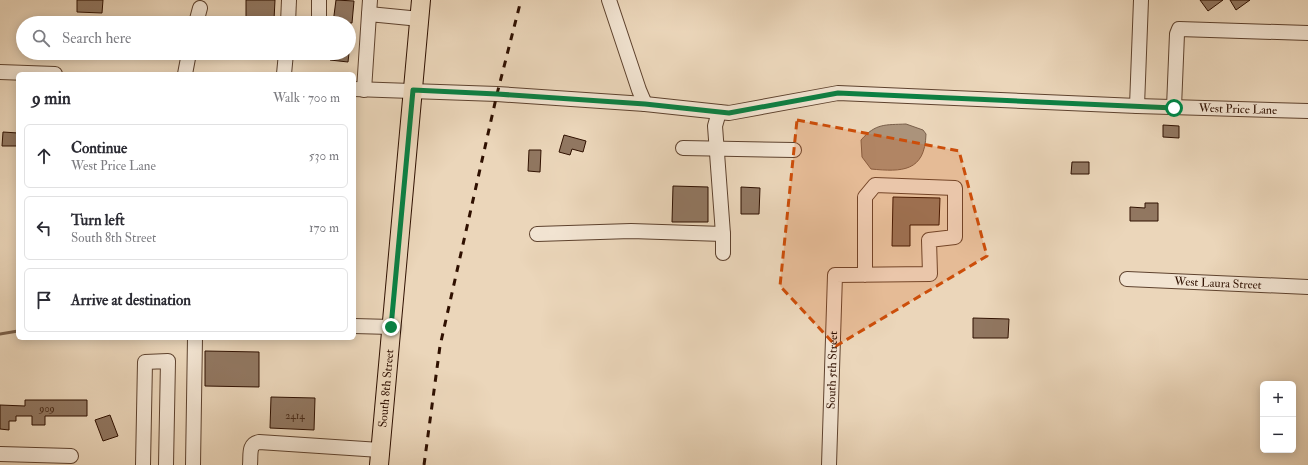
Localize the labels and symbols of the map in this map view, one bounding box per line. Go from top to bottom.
route start [1165,99,1183,117]
street label: West Price Lane [1198,100,1277,118]
street label: West Laura Street [1173,274,1262,292]
route end [382,318,400,336]
street label: South 5th Street [823,331,841,409]
street label: South 8th Street [375,348,397,428]
house number: 909 [38,403,55,415]
house number: 2414 [285,410,305,422]

